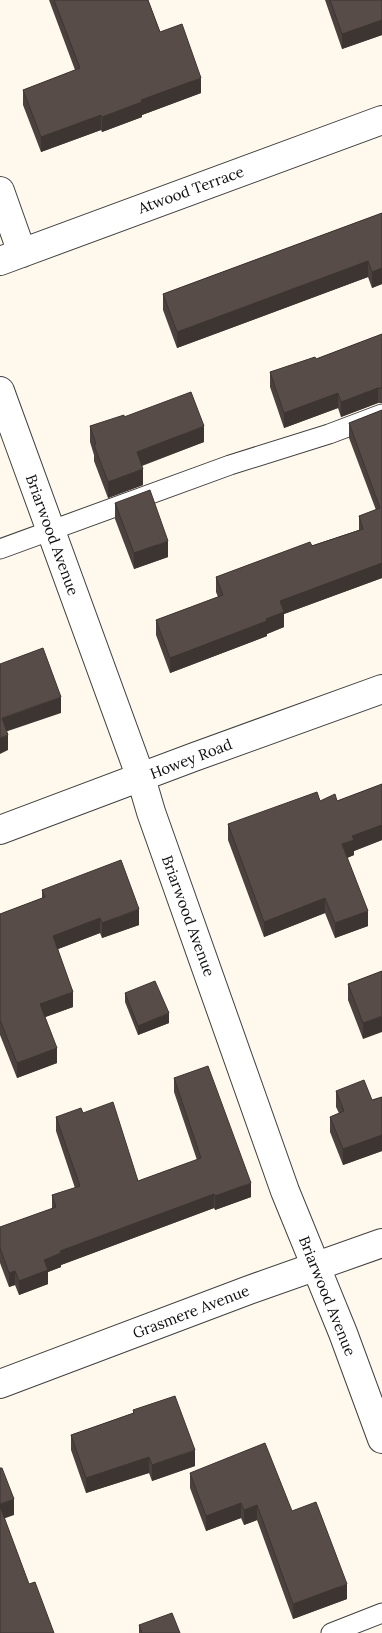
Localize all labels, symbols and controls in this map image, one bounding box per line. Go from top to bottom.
street label: Atwood Terrace [134,162,246,218]
street label: Briarwood Avenue [22,472,83,598]
street label: Howey Road [147,734,235,783]
street label: Briarwood Avenue [158,853,219,979]
street label: Briarwood Avenue [295,1233,360,1358]
street label: Grasmere Avenue [130,1281,252,1343]

